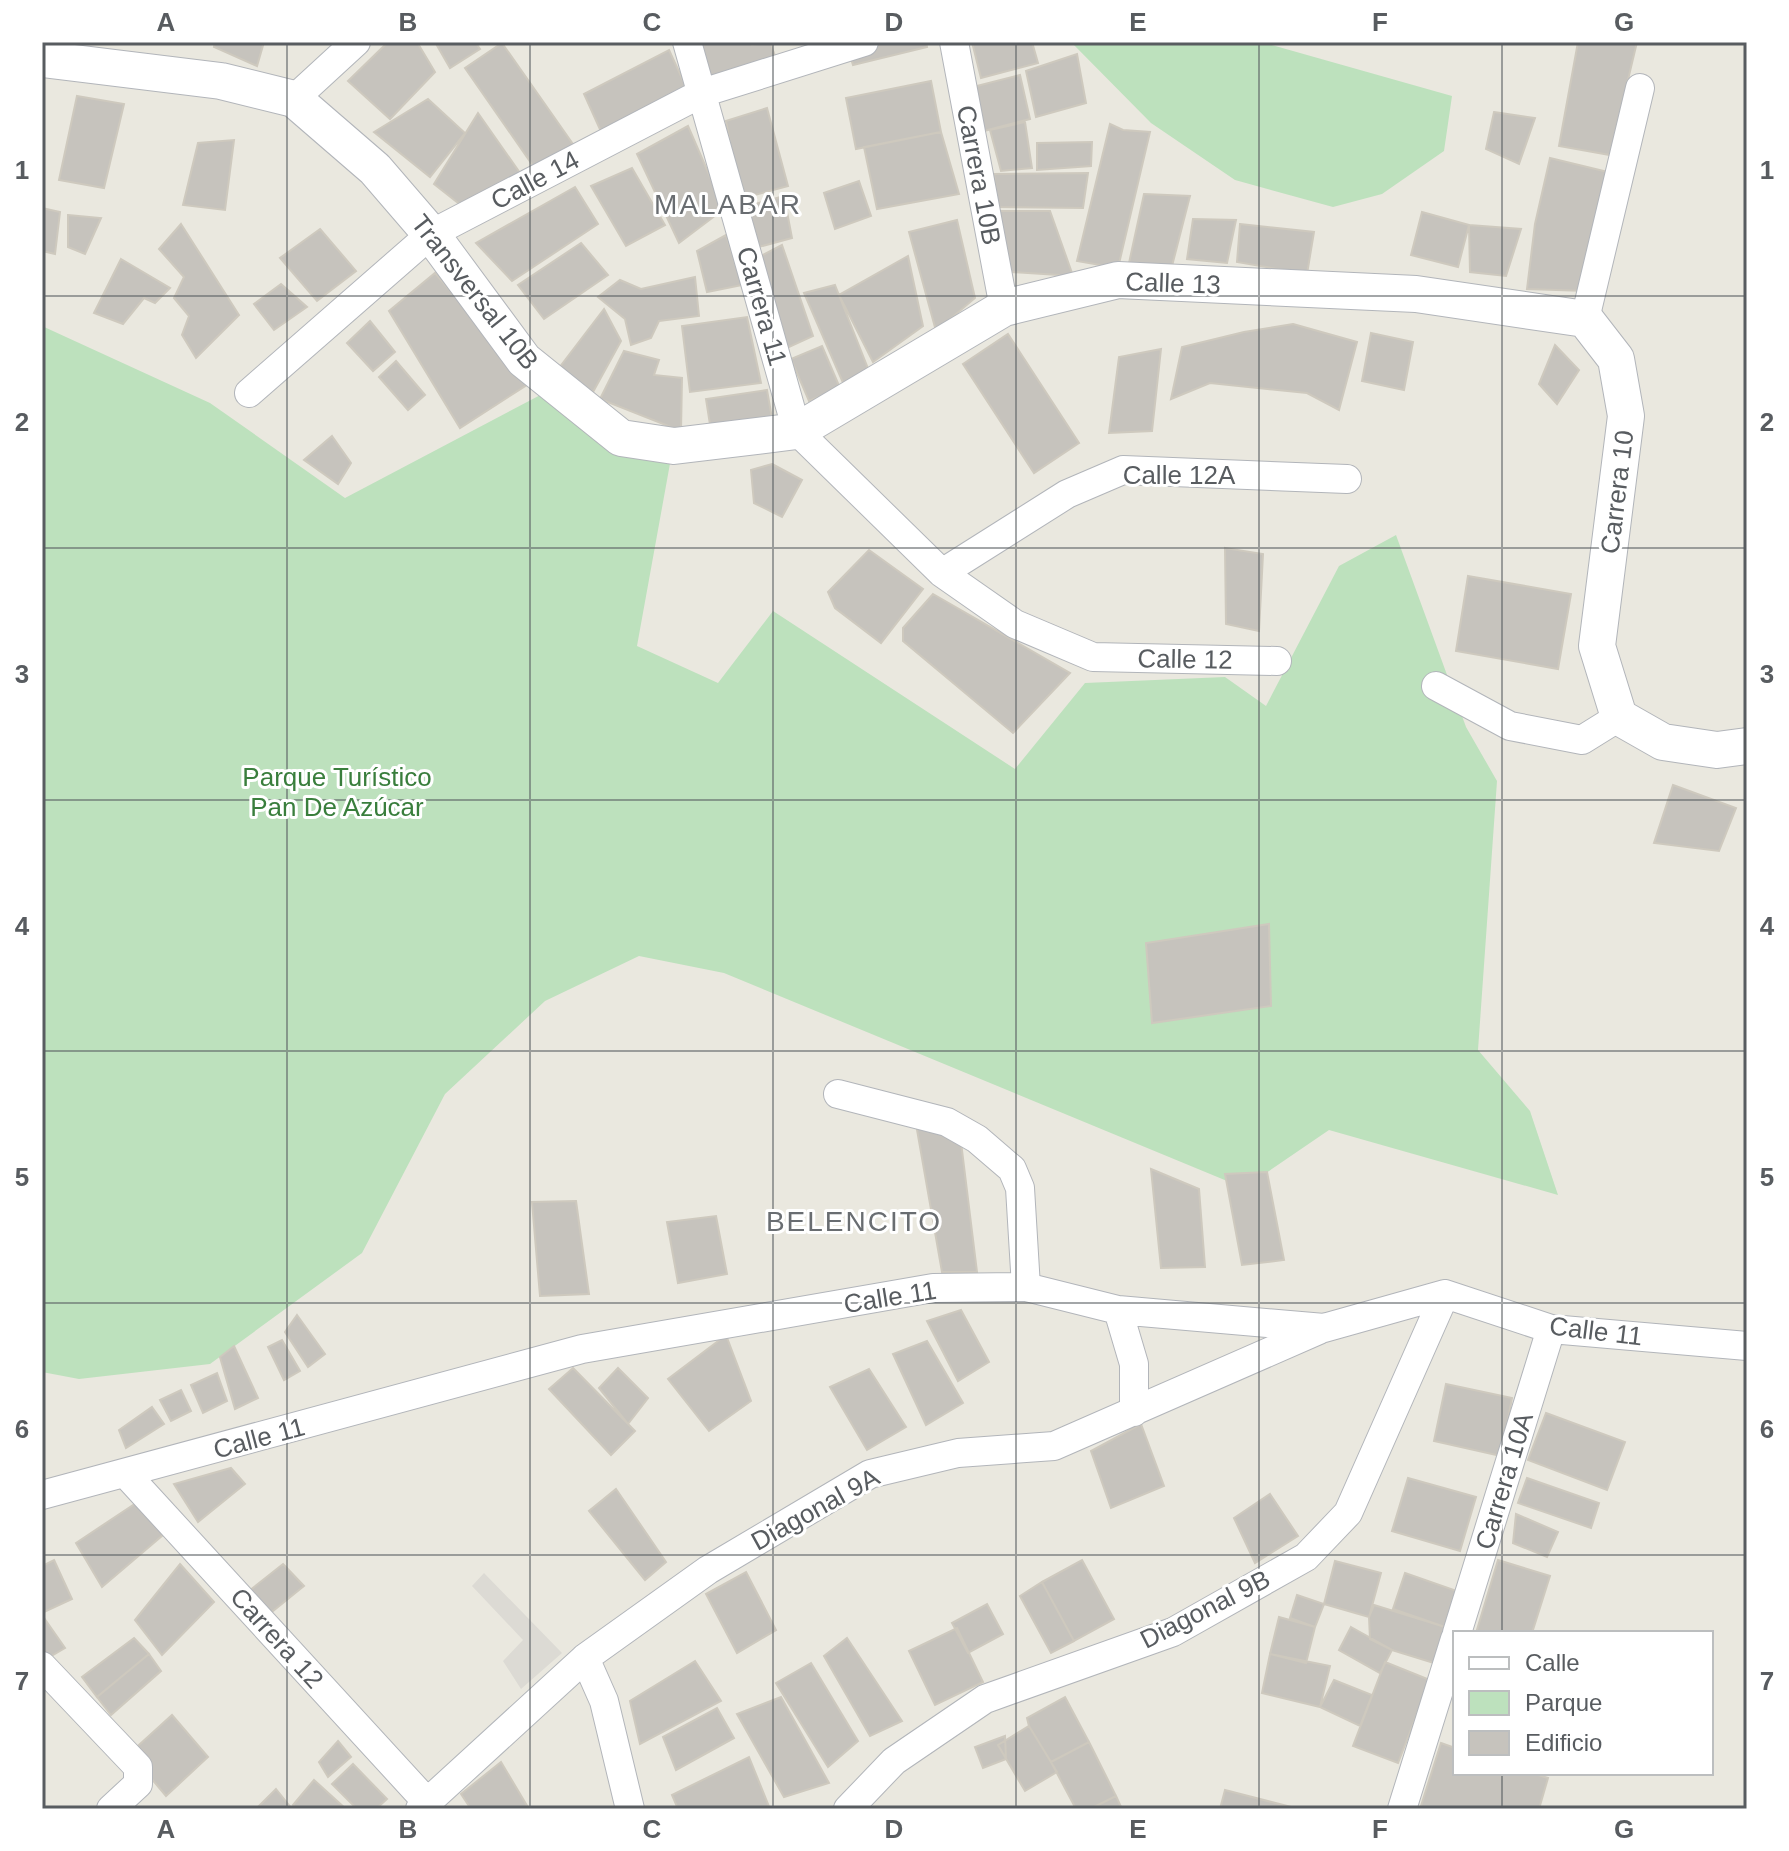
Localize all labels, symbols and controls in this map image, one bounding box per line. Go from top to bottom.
text: A [157,7,176,37]
text: B [399,7,417,37]
text: C [643,7,662,37]
text: D [885,7,903,37]
text: E [1129,7,1147,37]
text: F [1372,7,1388,37]
text: G [1614,7,1634,37]
street label: Carrera 10B [951,103,1007,247]
street label: Calle 14 [486,144,584,216]
text: 1 [15,155,29,185]
text: 1 [1760,155,1774,185]
district label: MALABAR [654,189,802,220]
street label: Transversal 10B [405,209,545,375]
street label: Carrera 11 [731,243,793,369]
street label: Calle 13 [1125,266,1221,300]
text: 2 [15,407,29,437]
text: 2 [1760,407,1774,437]
street label: Carrera 10 [1595,428,1639,556]
street label: Calle 12A [1123,460,1236,490]
street label: Calle 12 [1137,643,1233,675]
text: 3 [15,659,29,689]
text: 3 [1760,659,1774,689]
park label: Parque Turístico Pan De Azúcar [242,762,432,822]
text: 4 [15,911,30,941]
text: 4 [1760,911,1775,941]
text: 5 [15,1162,29,1192]
text: 5 [1760,1162,1774,1192]
district label: BELENCITO [766,1206,942,1237]
street label: Calle 11 [841,1275,939,1319]
street label: Calle 11 [1548,1310,1644,1352]
street label: Carrera 10A [1469,1408,1539,1553]
street label: Calle 11 [210,1411,308,1465]
text: 6 [15,1414,29,1444]
text: 6 [1760,1414,1774,1444]
street label: Diagonal 9A [746,1461,885,1556]
street label: Diagonal 9B [1135,1563,1275,1655]
street label: Carrera 12 [224,1582,330,1694]
legend [1453,1631,1713,1775]
text: Calle [1525,1649,1580,1676]
text: 7 [15,1666,29,1696]
text: 7 [1760,1666,1774,1696]
text: Parque [1525,1689,1602,1716]
text: Edificio [1525,1729,1602,1756]
text: A [157,1814,176,1844]
text: B [399,1814,417,1844]
text: C [643,1814,662,1844]
text: D [885,1814,903,1844]
text: E [1129,1814,1147,1844]
text: F [1372,1814,1388,1844]
text: G [1614,1814,1634,1844]

